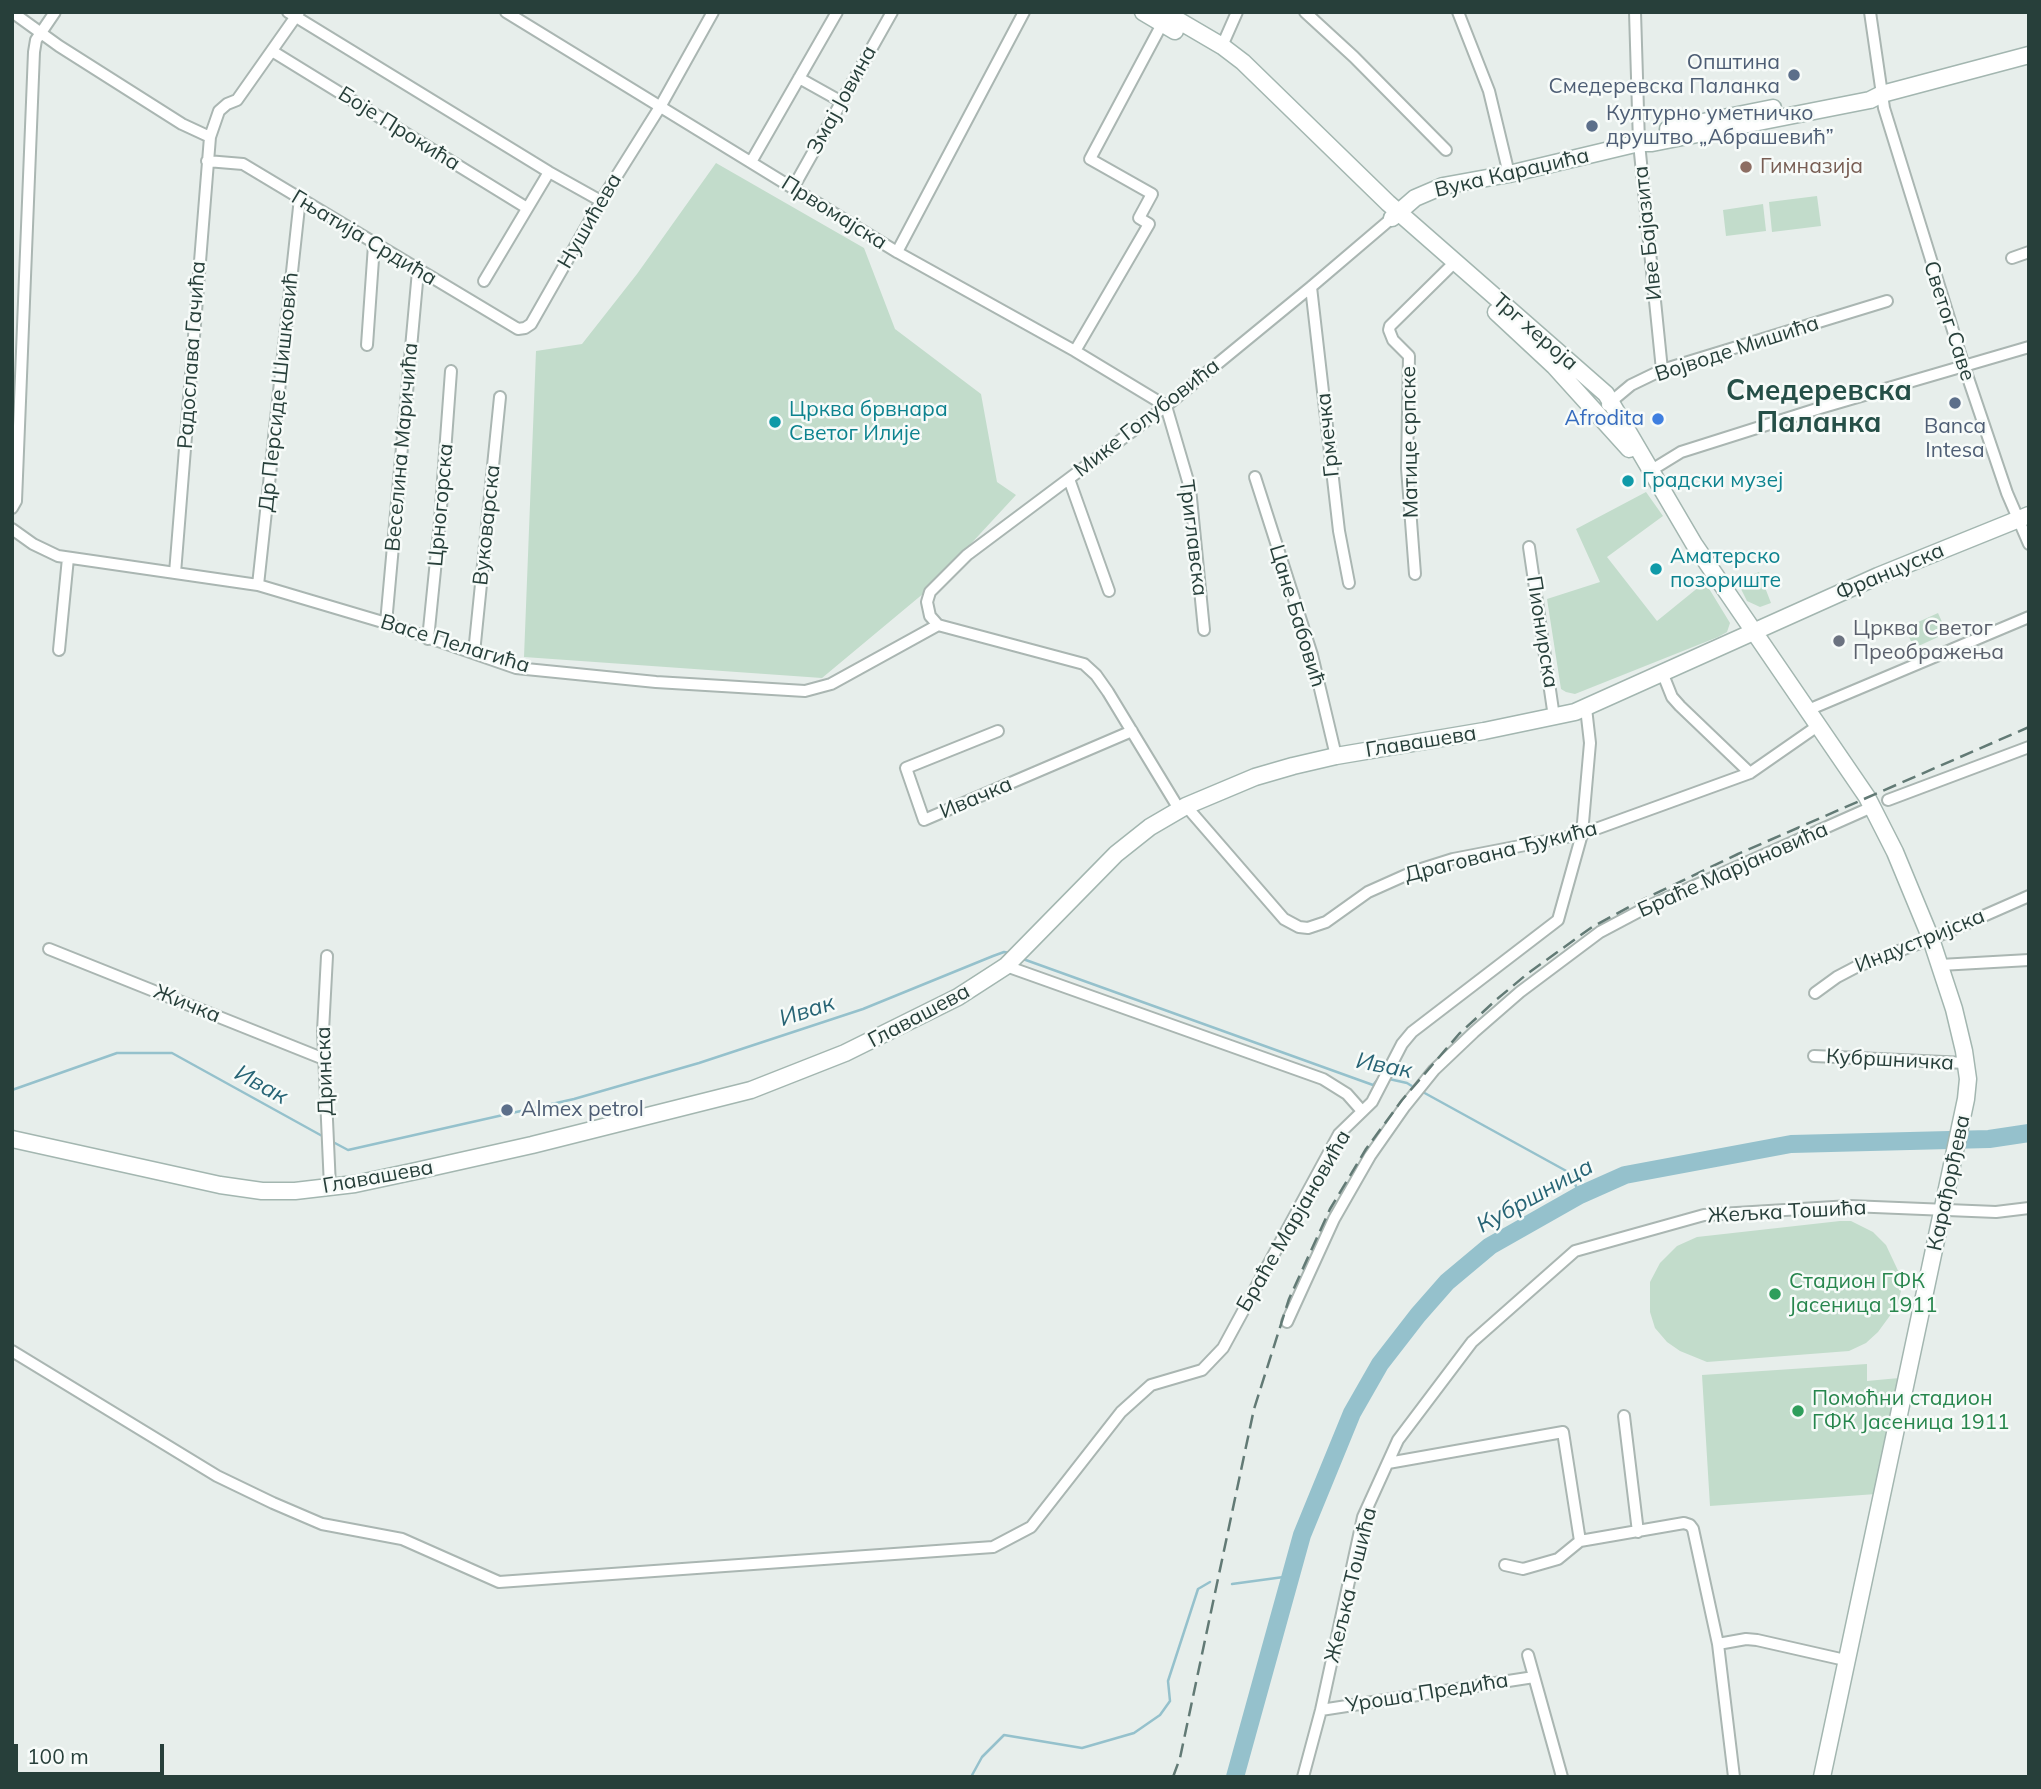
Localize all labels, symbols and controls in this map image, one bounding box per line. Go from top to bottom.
street label: Змај Јовина [802,41,882,159]
place label: Општина Смедеревска Паланка [1548,50,1780,100]
marker: Општина Смедеревска Паланка [1786,67,1802,83]
street label: Боје Прокића [333,82,465,176]
place label: Културно уметничко друштво „Абрашевић” [1606,101,1834,151]
marker: Културно уметничко друштво „Абрашевић” [1584,118,1600,134]
street label: Вука Караџића [1432,143,1592,203]
place label: Гимназија [1760,154,1863,180]
marker: Гимназија [1738,159,1754,175]
street label: Иве Бајазита [1628,165,1668,301]
street label: Нушићева [553,169,627,273]
street label: Првомајска [777,171,891,255]
street label: Гњатија Срдића [287,185,441,291]
street label: Светог Саве [1918,258,1980,384]
street label: Радослава Гачића [173,260,211,450]
street label: Др Персиде Шишковић [254,271,304,513]
street label: Трг хероја [1487,288,1583,376]
street label: Војводе Мишића [1652,311,1822,387]
street label: Веселина Маричића [380,342,424,552]
street label: Мике Голубовића [1069,353,1225,483]
street label: Матице српске [1396,366,1424,518]
district label: Смедеревска Паланка [1726,375,1912,441]
street label: Грмечка [1311,392,1345,478]
marker: Banca Intesa [1947,395,1963,411]
place label: Црква брвнара Светог Илије [789,397,948,447]
place label: Afrodita [1565,406,1644,432]
marker: Afrodita [1650,411,1666,427]
marker: Црква брвнара Светог Илије [767,414,783,430]
place label: Banca Intesa [1924,414,1986,464]
street label: Црногорска [423,442,459,568]
street label: Вуковарска [468,463,506,587]
place label: Градски музеј [1642,468,1783,494]
marker: Градски музеј [1620,473,1636,489]
street label: Триглавска [1173,478,1213,598]
street label: Француска [1832,538,1948,606]
street label: Цане Бабовић [1263,542,1331,690]
place label: Аматерско позориште [1670,544,1781,594]
marker: Аматерско позориште [1648,561,1664,577]
street label: Пионирска [1521,574,1563,690]
street label: Васе Пелагића [377,609,533,679]
place label: Црква Светог Преображења [1853,616,2004,666]
marker: Црква Светог Преображења [1831,633,1847,649]
street label: Главашева [1364,721,1478,763]
street label: Ивачка [936,772,1016,824]
street label: Драгована Ђукића [1402,816,1600,888]
street label: Браће Марјановића [1634,817,1832,923]
street label: Индустријска [1851,904,1989,978]
street label: Жичка [150,979,224,1029]
street label: Главашева [864,979,974,1053]
water label: Ивак [776,989,838,1033]
street label: Дринска [311,1026,339,1116]
street label: Кубршничка [1826,1044,1954,1076]
water label: Ивак [1354,1047,1414,1085]
water label: Ивак [230,1059,292,1111]
place label: Almex petrol [521,1097,644,1123]
marker: Almex petrol [499,1102,515,1118]
street label: Карађорђева [1922,1113,1976,1253]
street label: Браће Марјановића [1232,1126,1356,1316]
water label: Кубршница [1472,1153,1598,1239]
street label: Главашева [321,1155,435,1199]
street label: Жељка Тошића [1707,1195,1867,1229]
place label: Стадион ГФК Јасеница 1911 [1789,1269,1938,1319]
marker: Стадион ГФК Јасеница 1911 [1767,1286,1783,1302]
place label: Помоћни стадион ГФК Јасеница 1911 [1812,1386,2010,1436]
marker: Помоћни стадион ГФК Јасеница 1911 [1790,1403,1806,1419]
street label: Жељка Тошића [1320,1505,1382,1665]
street label: Уроша Предића [1344,1668,1510,1718]
scale bar [18,1730,168,1774]
text: 100 m [27,1743,89,1769]

